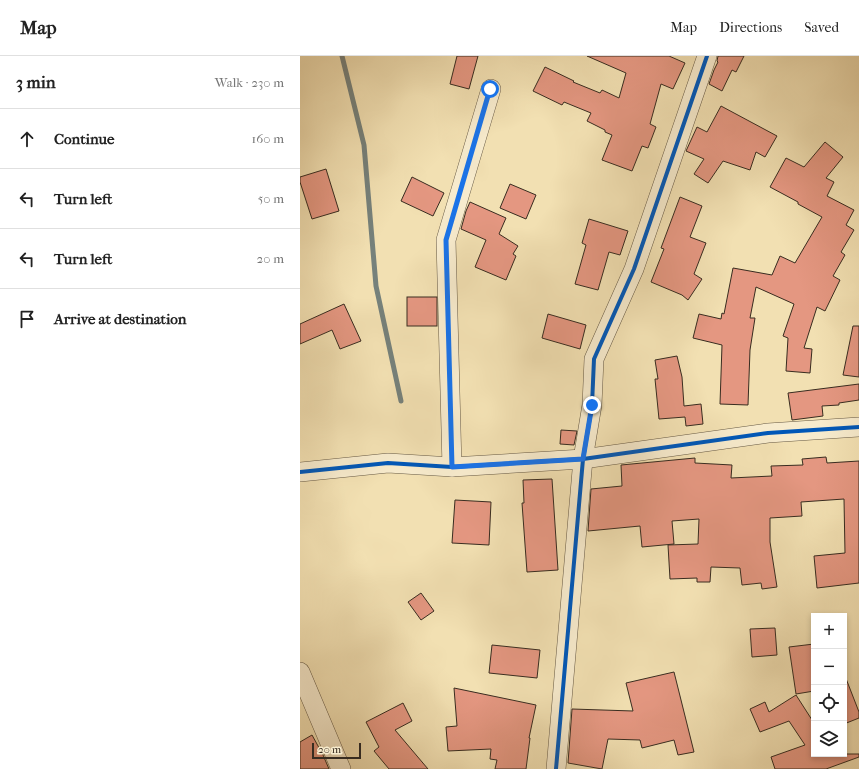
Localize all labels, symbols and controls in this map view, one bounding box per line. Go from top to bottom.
text: Map [20,17,56,39]
text: Map [670,19,697,36]
text: Directions [719,19,782,36]
text: Saved [804,19,839,36]
text: 3 min [16,72,56,92]
text: Walk · 230 m [215,75,284,90]
route start [481,80,499,98]
icon: ahead [16,128,38,150]
text: Continue [54,130,114,148]
text: 160 m [252,131,284,146]
icon: left [16,188,38,210]
text: Turn left [54,190,112,208]
text: 50 m [258,191,284,206]
icon: left [16,248,38,270]
text: Turn left [54,250,112,268]
text: 20 m [257,251,284,266]
icon: arrive [16,308,38,330]
text: Arrive at destination [54,310,186,328]
route end [583,396,601,414]
map controls [811,613,847,757]
button: + [811,613,847,649]
button: − [811,649,847,685]
button: locate [811,685,847,721]
button: layers [811,721,847,757]
scale bar [312,741,361,760]
text: 20 m [318,743,341,756]

